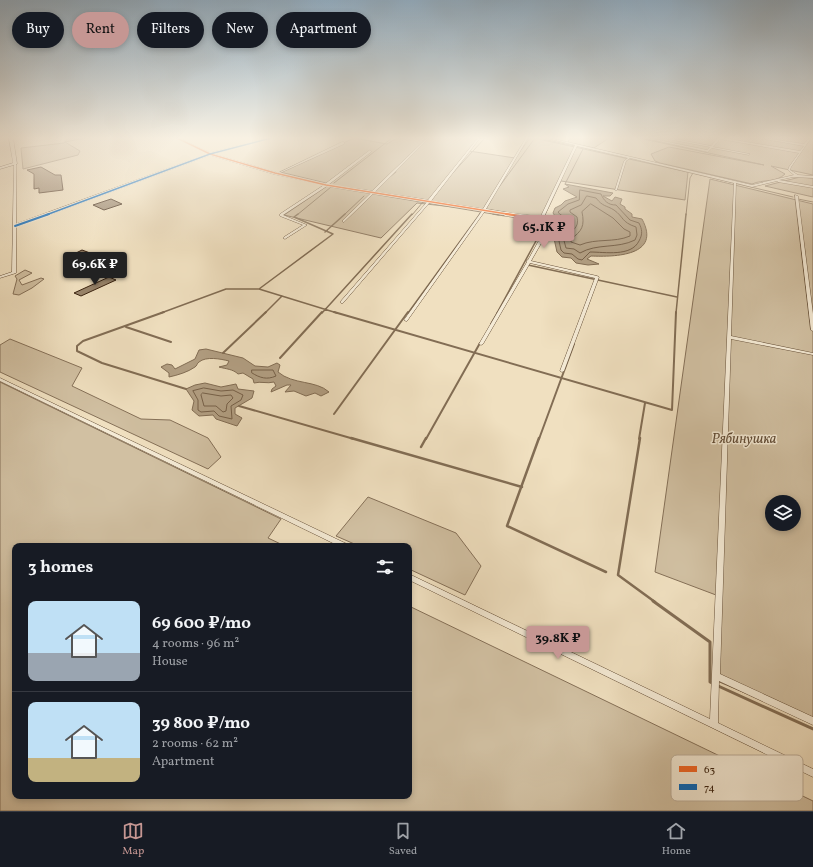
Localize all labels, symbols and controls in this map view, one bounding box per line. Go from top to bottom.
chip: Buy [12,12,64,48]
chip: Rent [72,12,129,48]
chip: Filters [137,12,204,48]
chip: New [212,12,268,48]
chip: Apartment [276,12,371,48]
pin: 65.1K ₽ [507,215,581,249]
text: 65.1K ₽ [522,219,566,237]
pin: 69.6K ₽ [58,252,132,286]
text: 69.6K ₽ [72,256,118,274]
park label: Рябинушка [712,430,777,449]
map controls [765,495,801,531]
button: layers [765,495,801,531]
text: 3 homes [28,556,93,579]
icon: filters [374,556,396,578]
text: 69 600 ₽/mo [152,612,251,635]
icon: home [60,617,108,665]
pin: 39.8K ₽ [521,626,595,660]
text: 39.8K ₽ [535,630,581,648]
text: 4 rooms · 96 m² [152,635,239,653]
text: House [152,653,188,671]
text: 39 800 ₽/mo [152,712,250,735]
icon: home [60,718,108,766]
text: 2 rooms · 62 m² [152,735,238,753]
text: Apartment [152,753,215,771]
legend [671,755,803,801]
text: 63 [704,763,715,778]
text: 74 [704,781,715,796]
tab: Map [122,820,144,859]
tab: Saved [389,820,417,859]
tab: Home [662,820,691,859]

